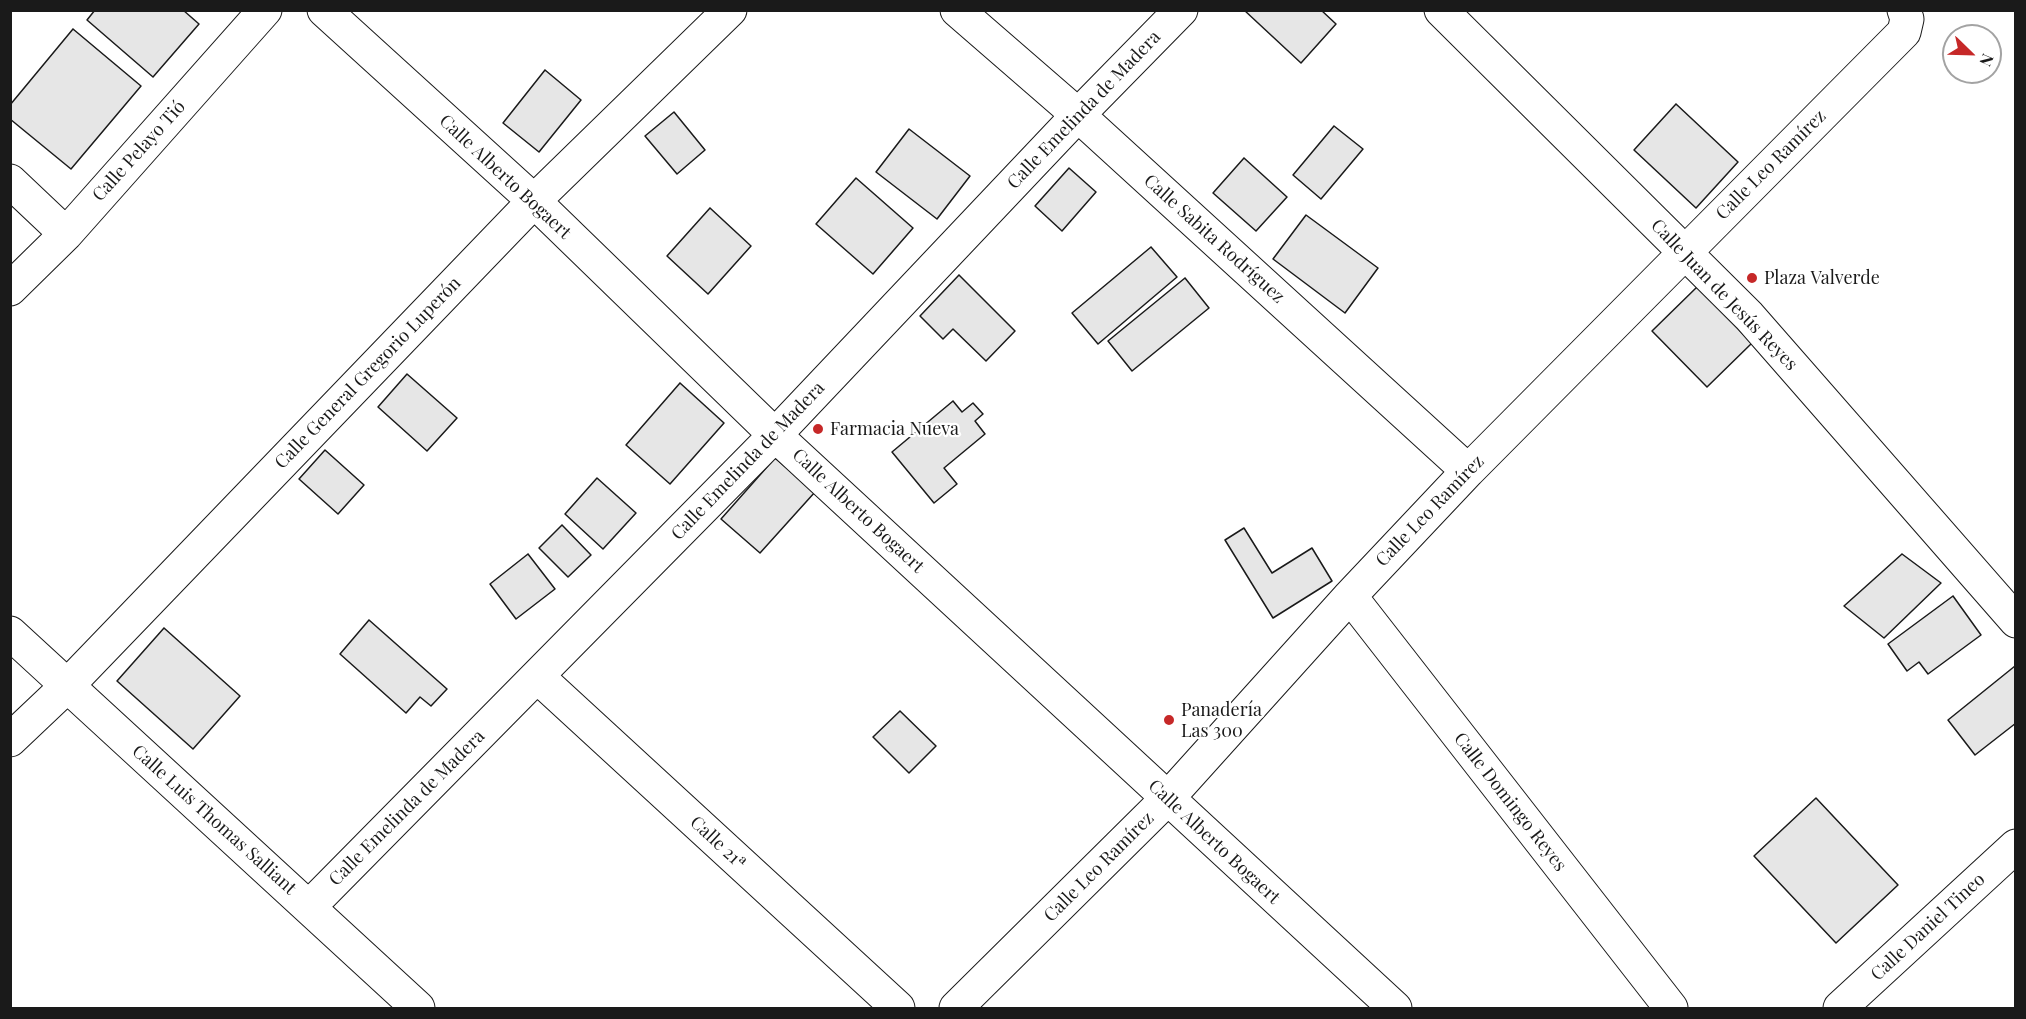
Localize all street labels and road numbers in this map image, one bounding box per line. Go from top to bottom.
street label: Calle Emelinda de Madera [1003,26,1165,194]
street label: Calle Pelayo Tió [88,96,190,206]
street label: Calle Leo Ramírez [1712,106,1830,224]
street label: Calle Alberto Bogaert [435,110,575,244]
street label: Calle Sabita Rodríguez [1139,170,1289,308]
street label: Calle Juan de Jesús Reyes [1646,215,1802,375]
street label: Calle General Gregorio Luperón [270,273,466,473]
street label: Calle Emelinda de Madera [667,377,829,545]
street label: Calle Alberto Bogaert [788,444,928,578]
street label: Calle Leo Ramírez [1371,451,1489,571]
street label: Calle Emelinda de Madera [325,726,489,890]
street label: Calle Domingo Reyes [1449,728,1571,876]
street label: Calle Luis Thomas Salliant [128,741,300,899]
street label: Calle Alberto Bogaert [1144,775,1284,909]
street label: Calle Leo Ramírez [1040,808,1158,926]
street label: Calle 21ª [686,812,750,874]
street label: Calle Daniel Tineo [1867,869,1989,985]

